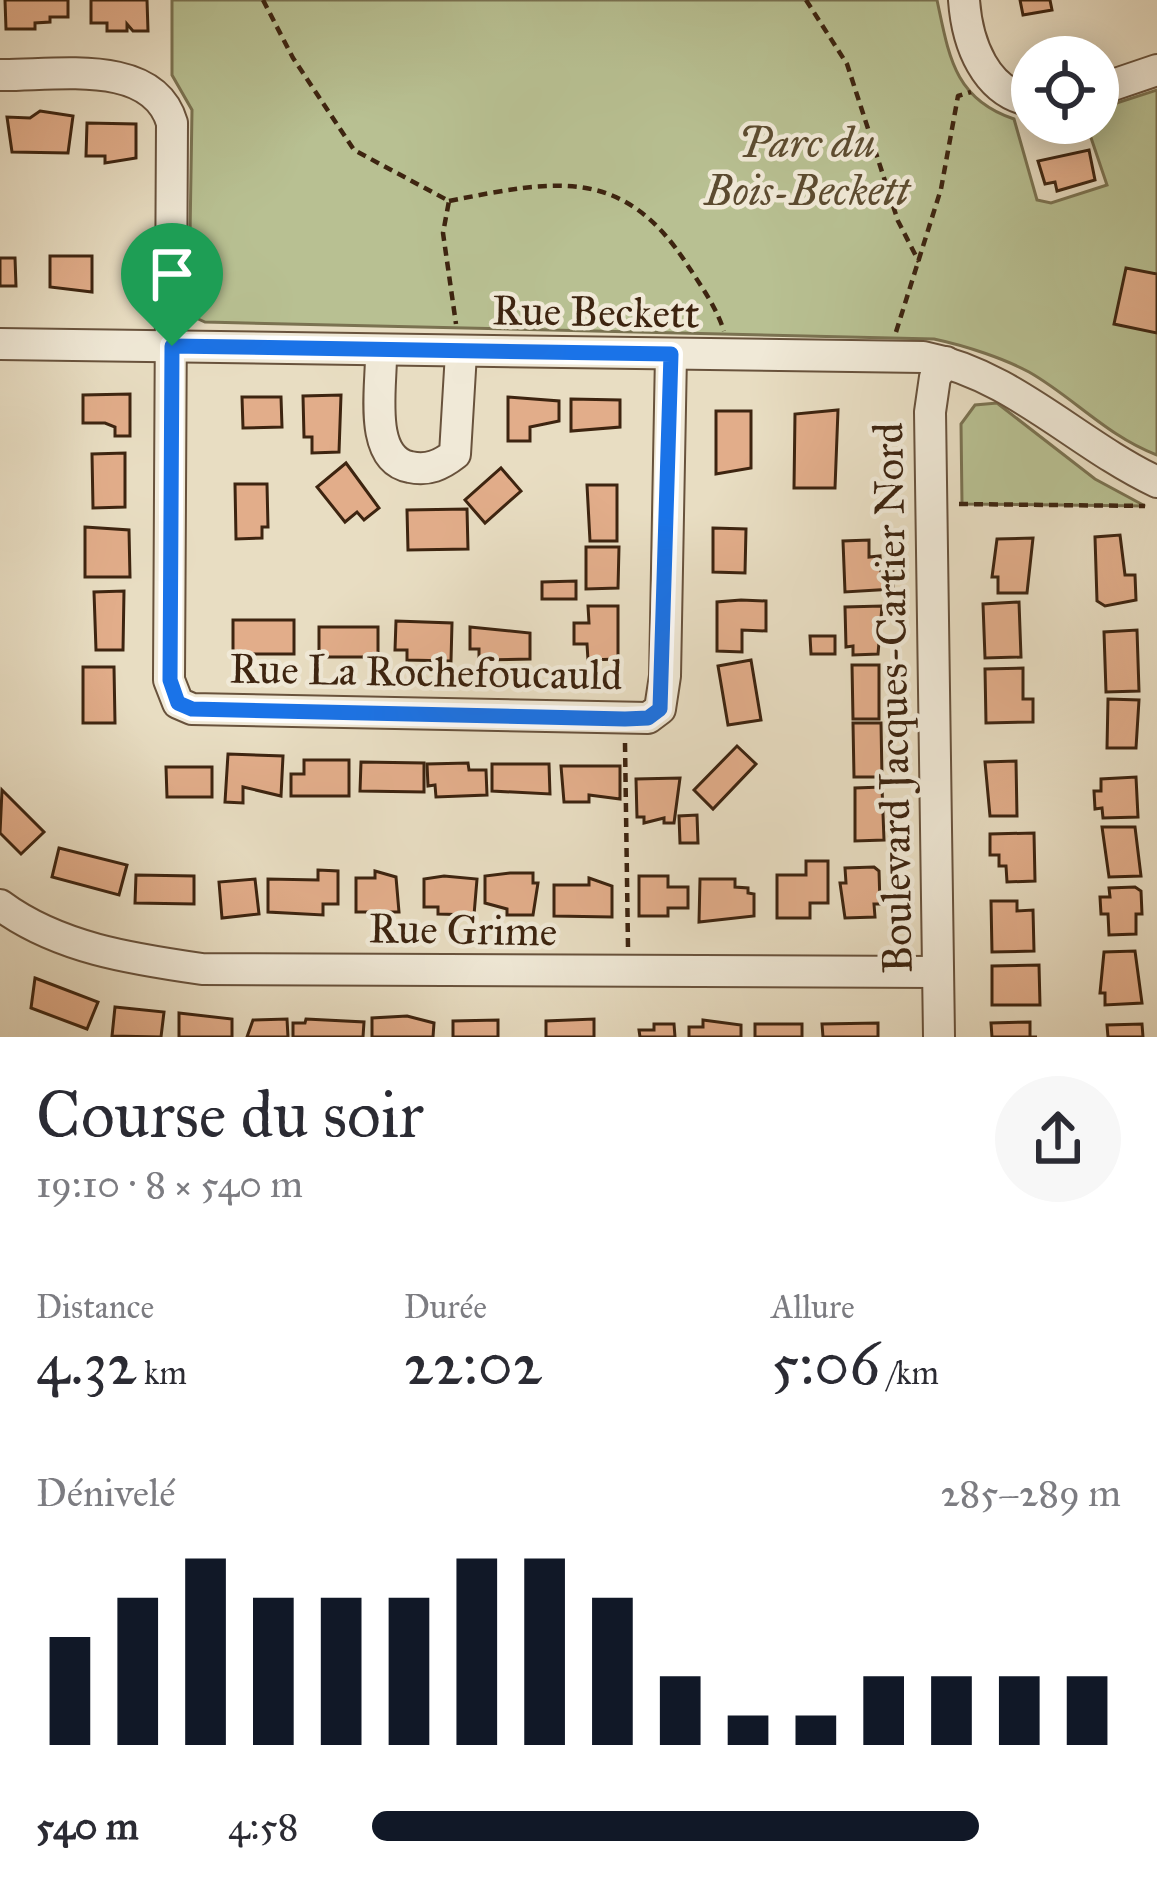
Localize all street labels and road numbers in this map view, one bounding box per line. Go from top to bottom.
street label: Rue Beckett [492,284,700,340]
street label: Boulevard Jacques-Cartier Nord [862,422,924,974]
street label: Rue La Rochefoucauld [229,643,623,701]
street label: Rue Grime [368,902,558,958]

